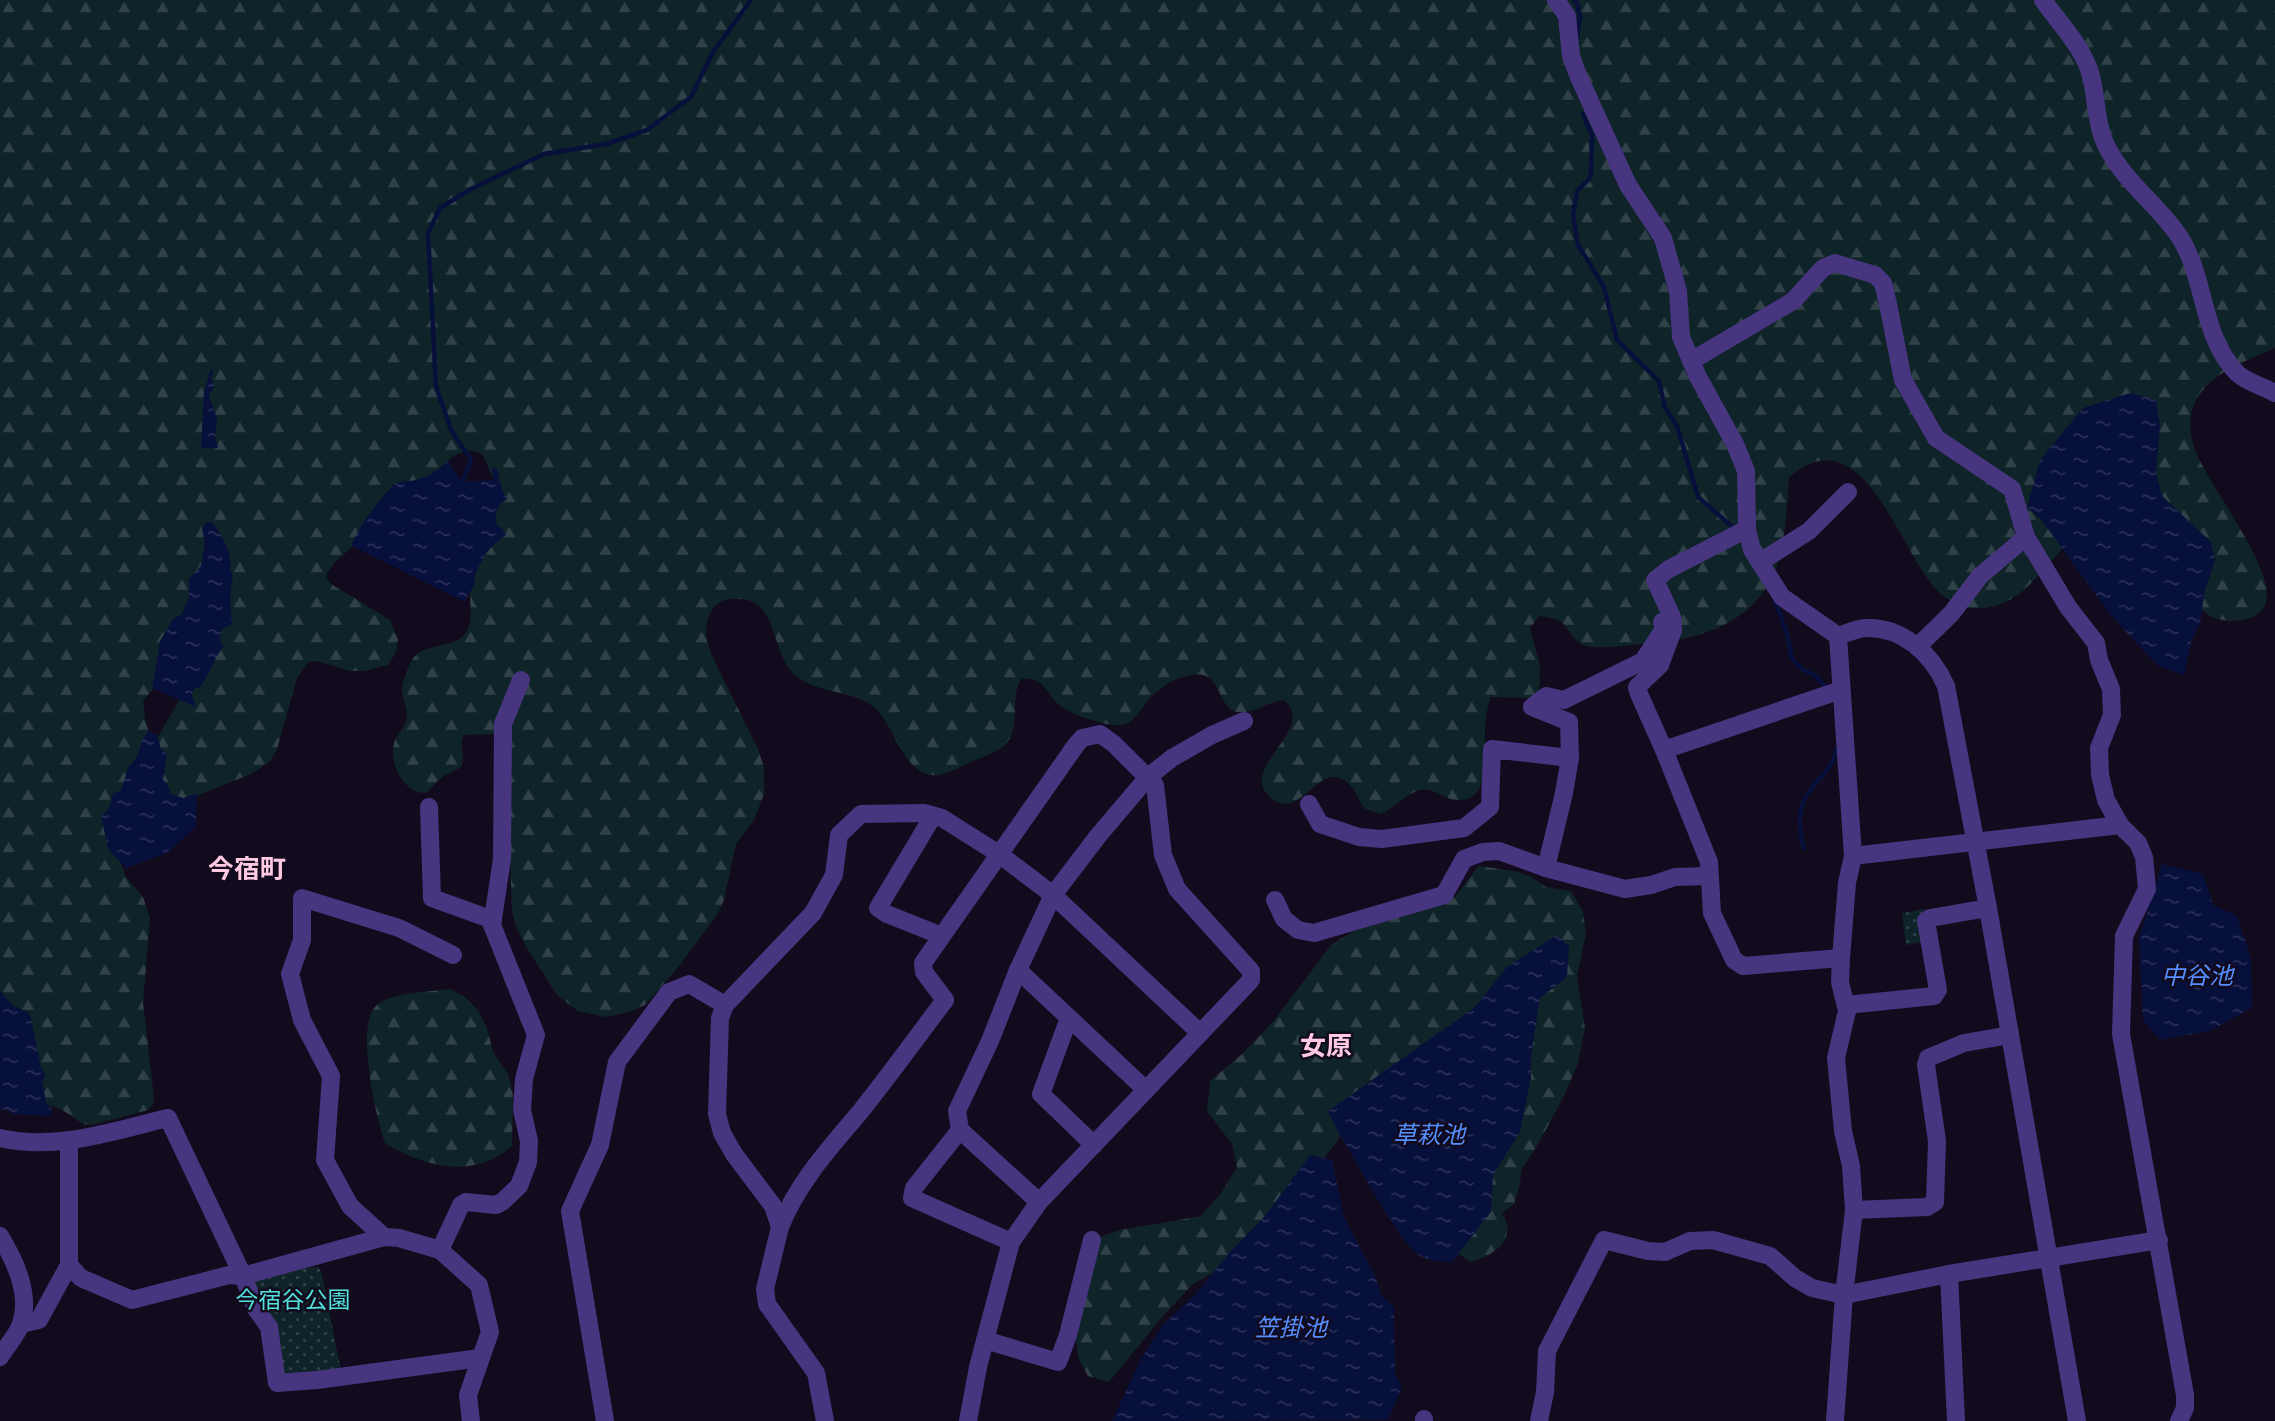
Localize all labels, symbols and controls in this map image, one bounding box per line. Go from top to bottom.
district label: 今宿町 [208,854,286,884]
water label: 中谷池 [2161,962,2235,989]
district label: 女原 [1300,1031,1352,1061]
water label: 草萩池 [1393,1121,1467,1148]
park label: 今宿谷公園 [236,1287,351,1313]
water label: 笠掛池 [1255,1314,1329,1341]

